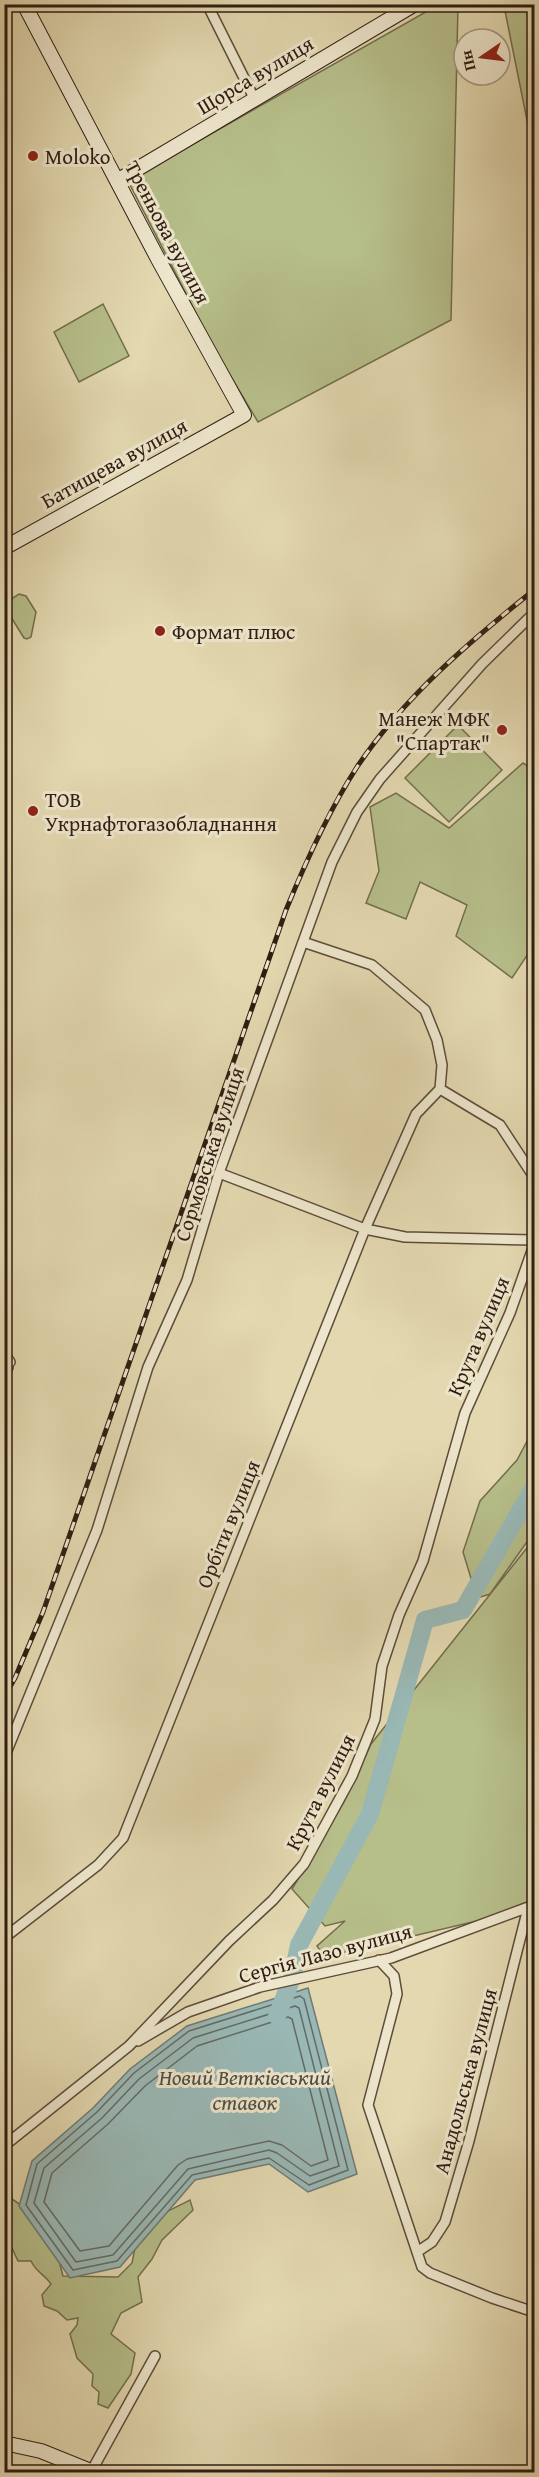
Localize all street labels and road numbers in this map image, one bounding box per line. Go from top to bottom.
street label: Щорса вулиця [191,28,320,122]
street label: Треньова вулиця [117,155,219,309]
street label: Батищева вулиця [35,410,193,516]
street label: Сормовська вулиця [166,1062,252,1245]
street label: Крута вулиця [439,1271,517,1401]
street label: Орбіти вулиця [188,1455,268,1593]
street label: Крута вулиця [277,1728,363,1856]
street label: Сергія Лазо вулиця [235,1915,415,1991]
street label: Анадольська вулиця [425,1984,505,2177]

